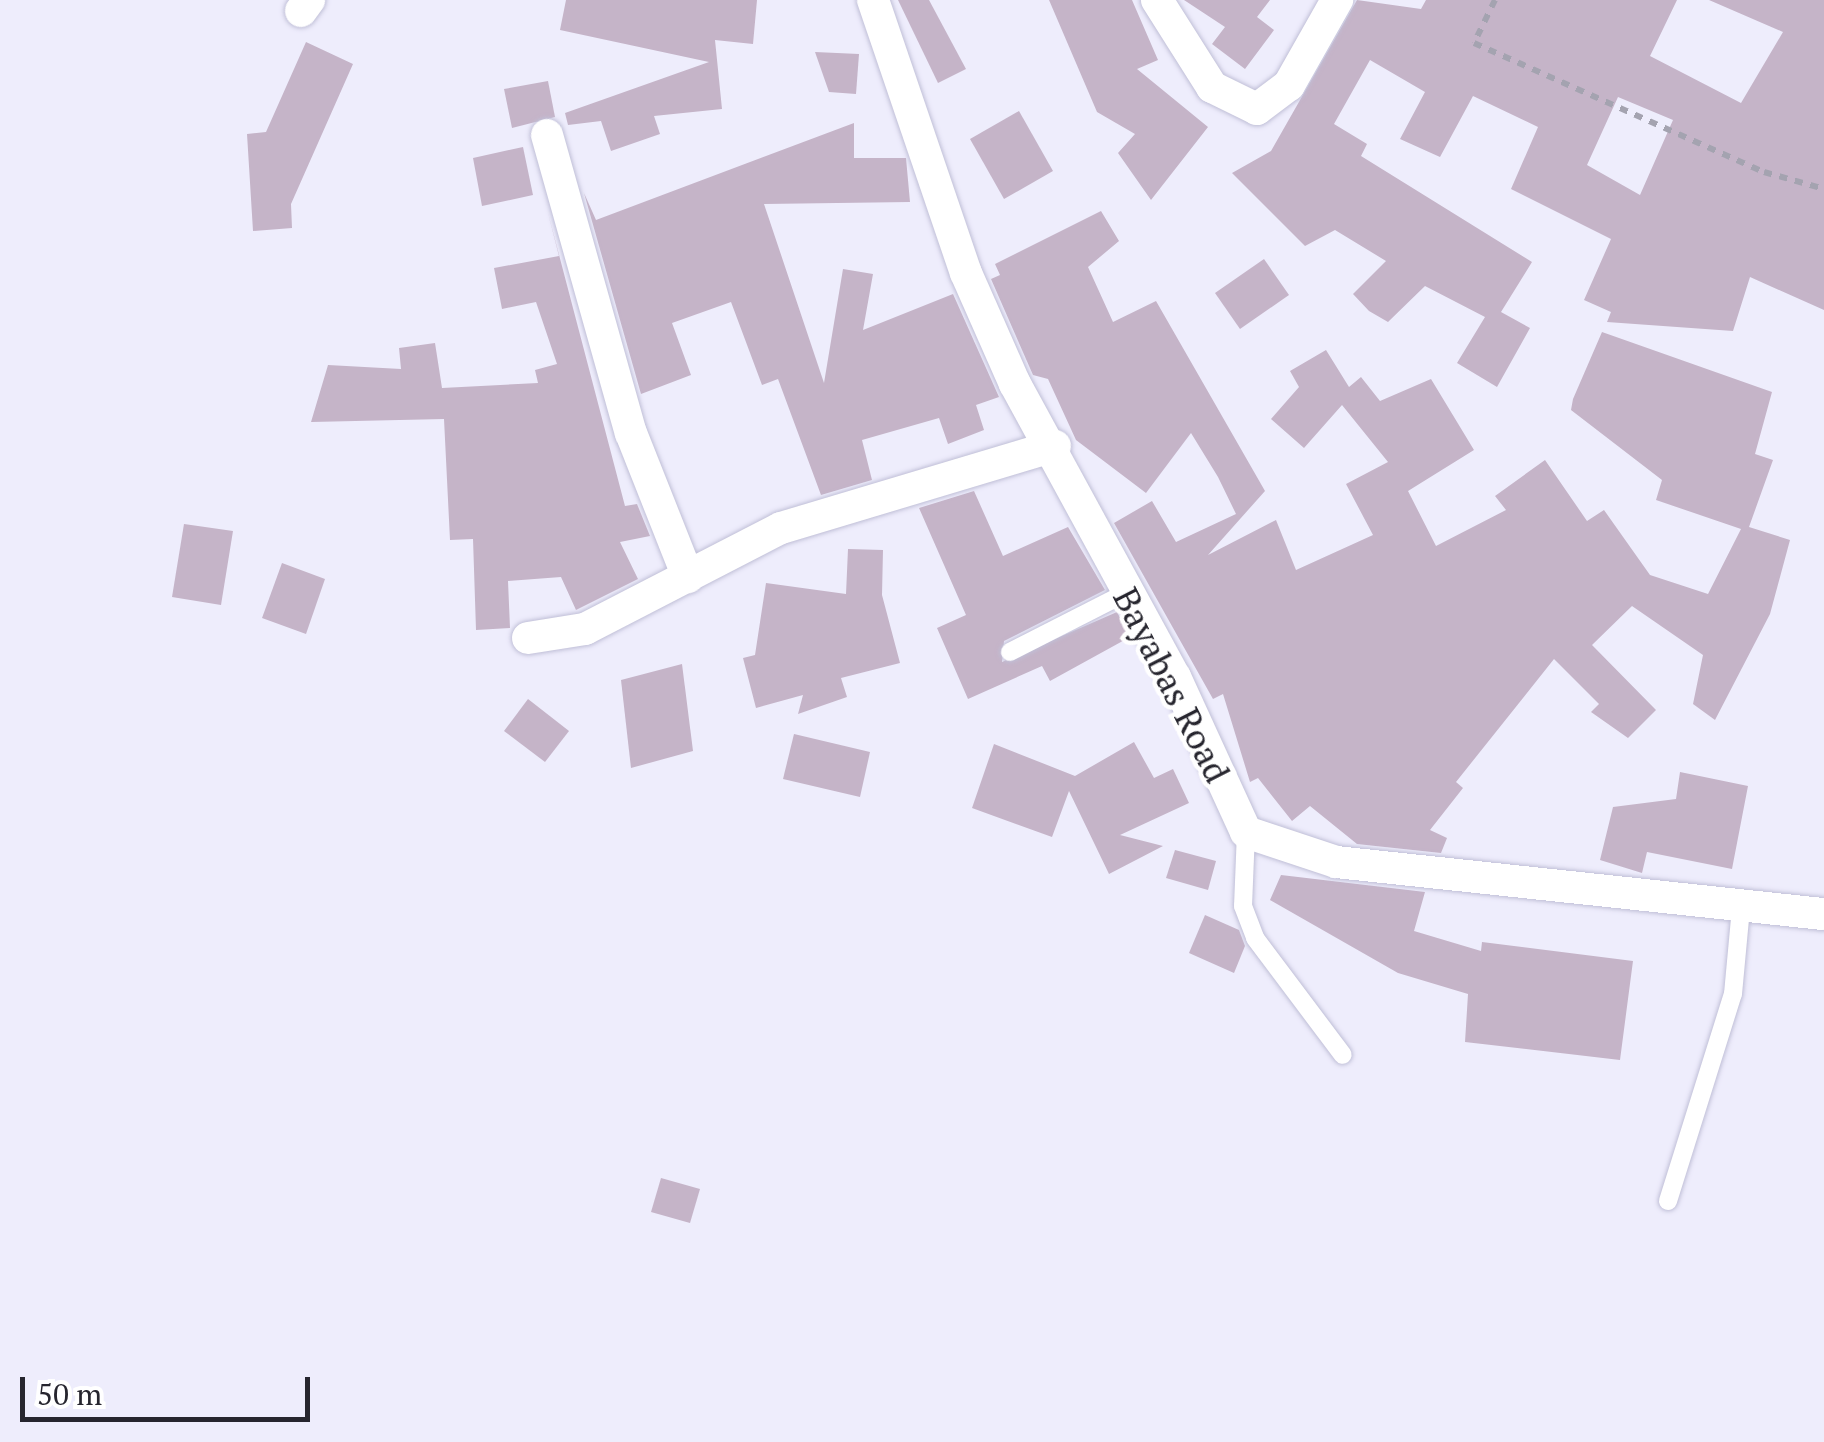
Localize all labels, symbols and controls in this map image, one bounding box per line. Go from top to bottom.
street label: Bayabas Road [1105,581,1239,789]
scale bar [25,1357,315,1419]
text: 50 m [37,1374,102,1414]

